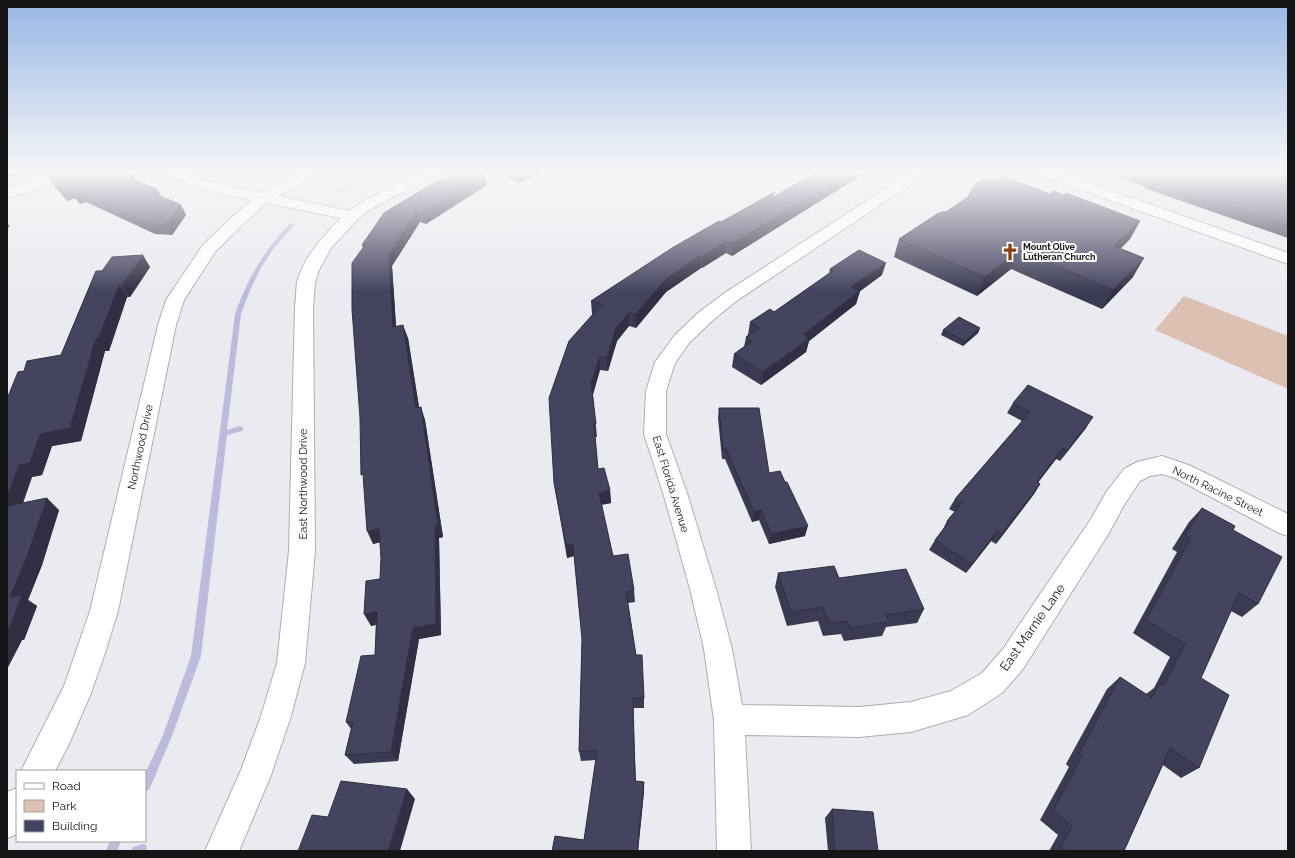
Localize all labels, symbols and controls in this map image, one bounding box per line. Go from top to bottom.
church icon: Mount Olive Lutheran Church [1000,242,1020,262]
place label: Mount Olive Lutheran Church [1023,242,1095,262]
street label: Northwood Drive [125,403,156,491]
street label: East Northwood Drive [297,428,310,539]
street label: East Florida Avenue [650,434,692,535]
street label: North Racine Street [1170,464,1266,519]
street label: East Marnie Lane [997,580,1068,674]
legend [16,770,146,842]
text: Road [52,779,81,793]
text: Park [52,799,77,813]
text: Building [52,819,98,833]

